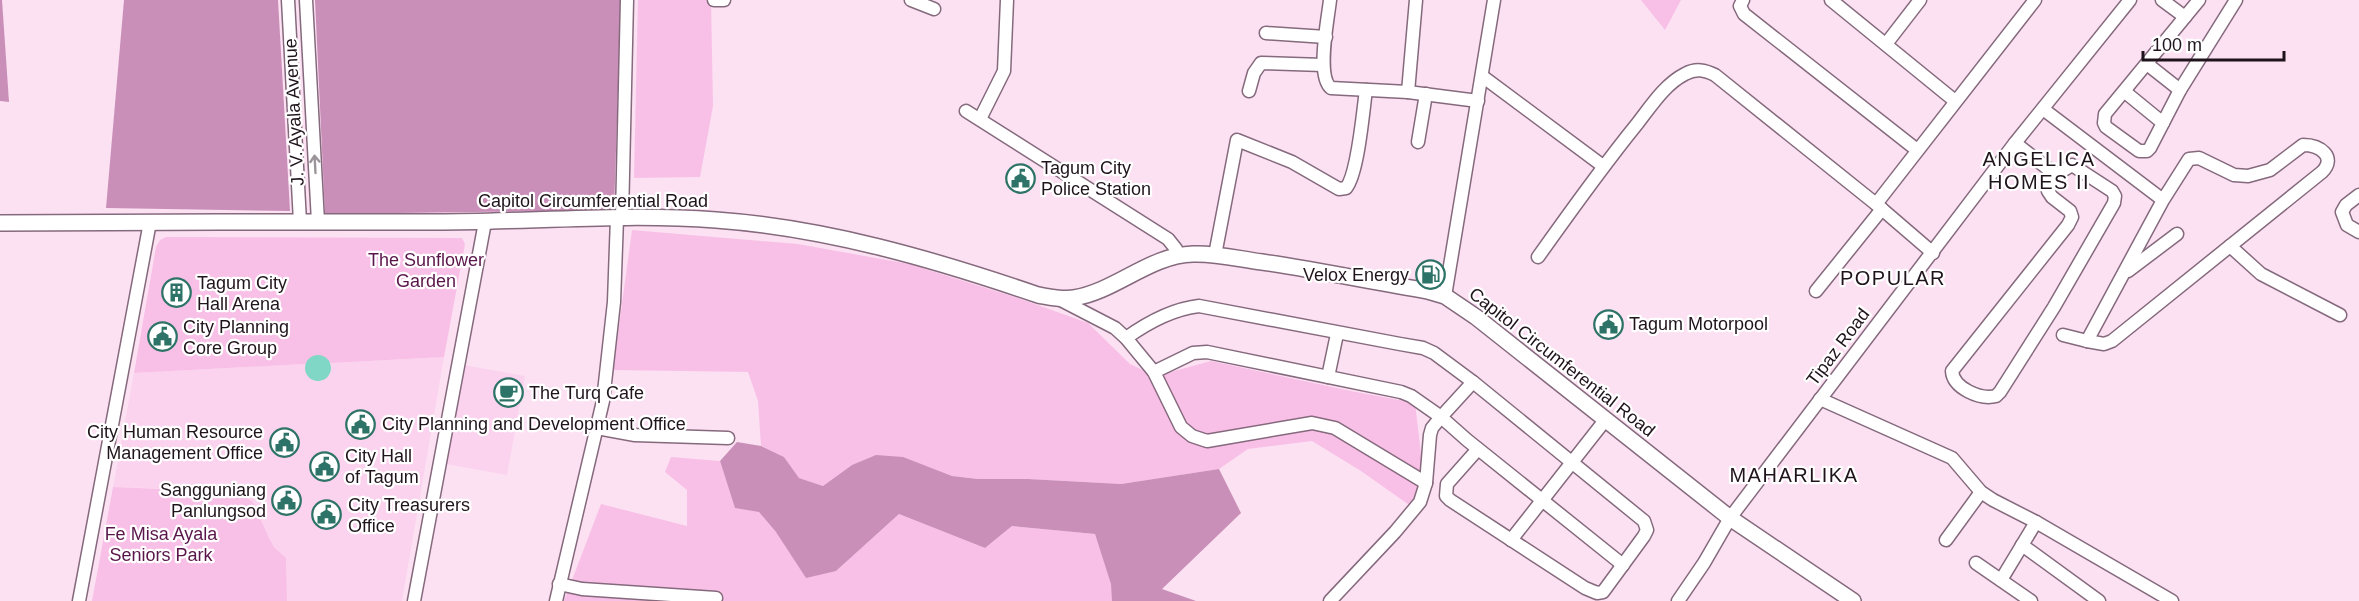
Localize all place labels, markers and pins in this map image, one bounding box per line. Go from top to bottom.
place label: Tagum City Police Station [1041,158,1151,199]
public building icon: Tagum City Police Station [1004,162,1036,194]
fuel station icon: Velox Energy [1414,259,1446,291]
place label: Velox Energy [1303,265,1409,285]
place label: Tagum City Hall Arena [197,273,287,314]
building icon: Tagum City Hall Arena [160,277,192,309]
public building icon: Tagum Motorpool [1592,308,1624,340]
place label: Tagum Motorpool [1629,314,1768,334]
place label: City Planning Core Group [183,317,289,358]
public building icon: City Planning Core Group [146,321,178,353]
cafe icon: The Turq Cafe [492,377,524,409]
place label: The Turq Cafe [529,383,644,403]
public building icon: City Planning and Development Office [345,408,377,440]
place label: City Planning and Development Office [382,414,686,434]
place label: City Human Resource Management Office [87,422,263,463]
public building icon: City Human Resource Management Office [268,426,300,458]
place label: City Hall of Tagum [345,446,419,487]
public building icon: City Hall of Tagum [308,450,340,482]
place label: Sangguniang Panlungsod [160,480,266,521]
public building icon: Sangguniang Panlungsod [271,484,303,516]
place label: City Treasurers Office [348,495,470,536]
public building icon: City Treasurers Office [311,499,343,531]

